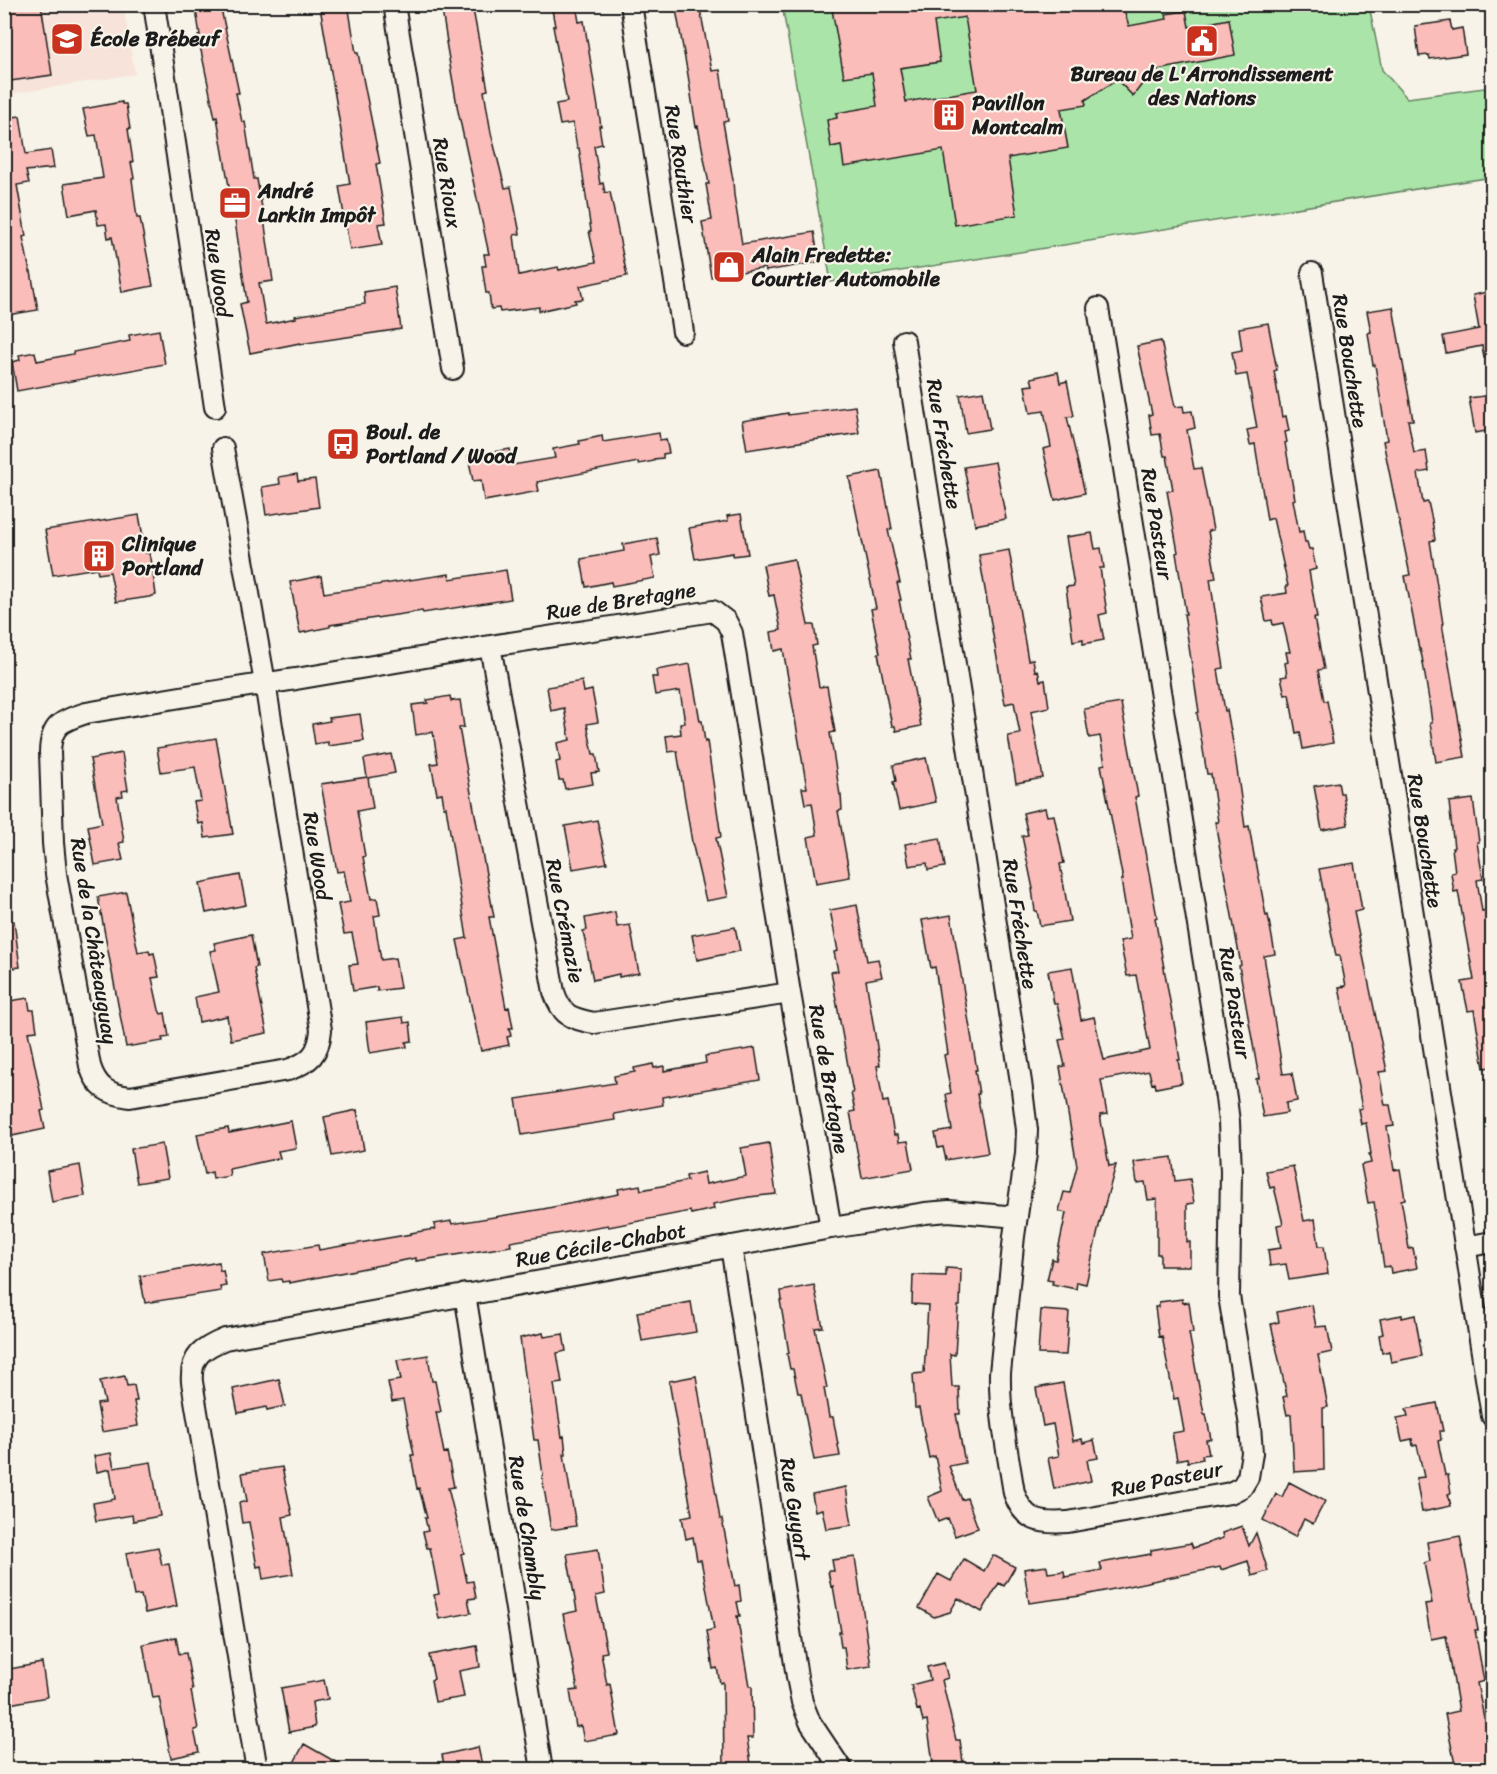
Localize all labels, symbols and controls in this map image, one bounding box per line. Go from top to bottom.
place label: École Brébeuf [90,20,223,58]
school or university icon: École Brébeuf [49,21,85,57]
public building icon: Bureau de L'Arrondissement des Nations [1184,23,1220,59]
place label: Bureau de L'Arrondissement des Nations [1071,55,1334,117]
place label: Pavillon Montcalm [971,84,1063,146]
building icon: Pavillon Montcalm [931,97,967,133]
street label: Rue Routhier [653,102,709,227]
street label: Rue Rioux [421,135,473,231]
place label: André Larkin Impôt [257,172,377,234]
office icon: André Larkin Impôt [217,185,253,221]
street label: Rue Wood [193,226,243,322]
place label: Alain Fredette: Courtier Automobile [751,236,941,298]
shop icon: Alain Fredette: Courtier Automobile [711,249,747,285]
street label: Rue Bouchette [1321,291,1379,431]
street label: Rue Fréchette [915,376,973,512]
place label: Boul. de Portland / Wood [366,413,518,475]
bus stop icon: Boul. de Portland / Wood [325,426,361,462]
street label: Rue Pasteur [1129,465,1185,584]
place label: Clinique Portland [121,525,204,587]
building icon: Clinique Portland [81,538,117,574]
street label: Rue de Bretagne [544,570,698,632]
street label: Rue Bouchette [1396,771,1454,911]
street label: Rue Wood [291,809,343,905]
street label: Rue de la Châteauguay [59,835,129,1047]
street label: Rue Crémazie [534,856,596,987]
street label: Rue Fréchette [991,856,1049,992]
street label: Rue Pasteur [1207,944,1263,1063]
street label: Rue de Bretagne [797,1002,861,1156]
street label: Rue Cécile-Chabot [513,1211,689,1279]
street label: Rue Pasteur [1108,1449,1227,1508]
street label: Rue de Chambly [497,1453,557,1603]
street label: Rue Guyart [768,1455,822,1564]

